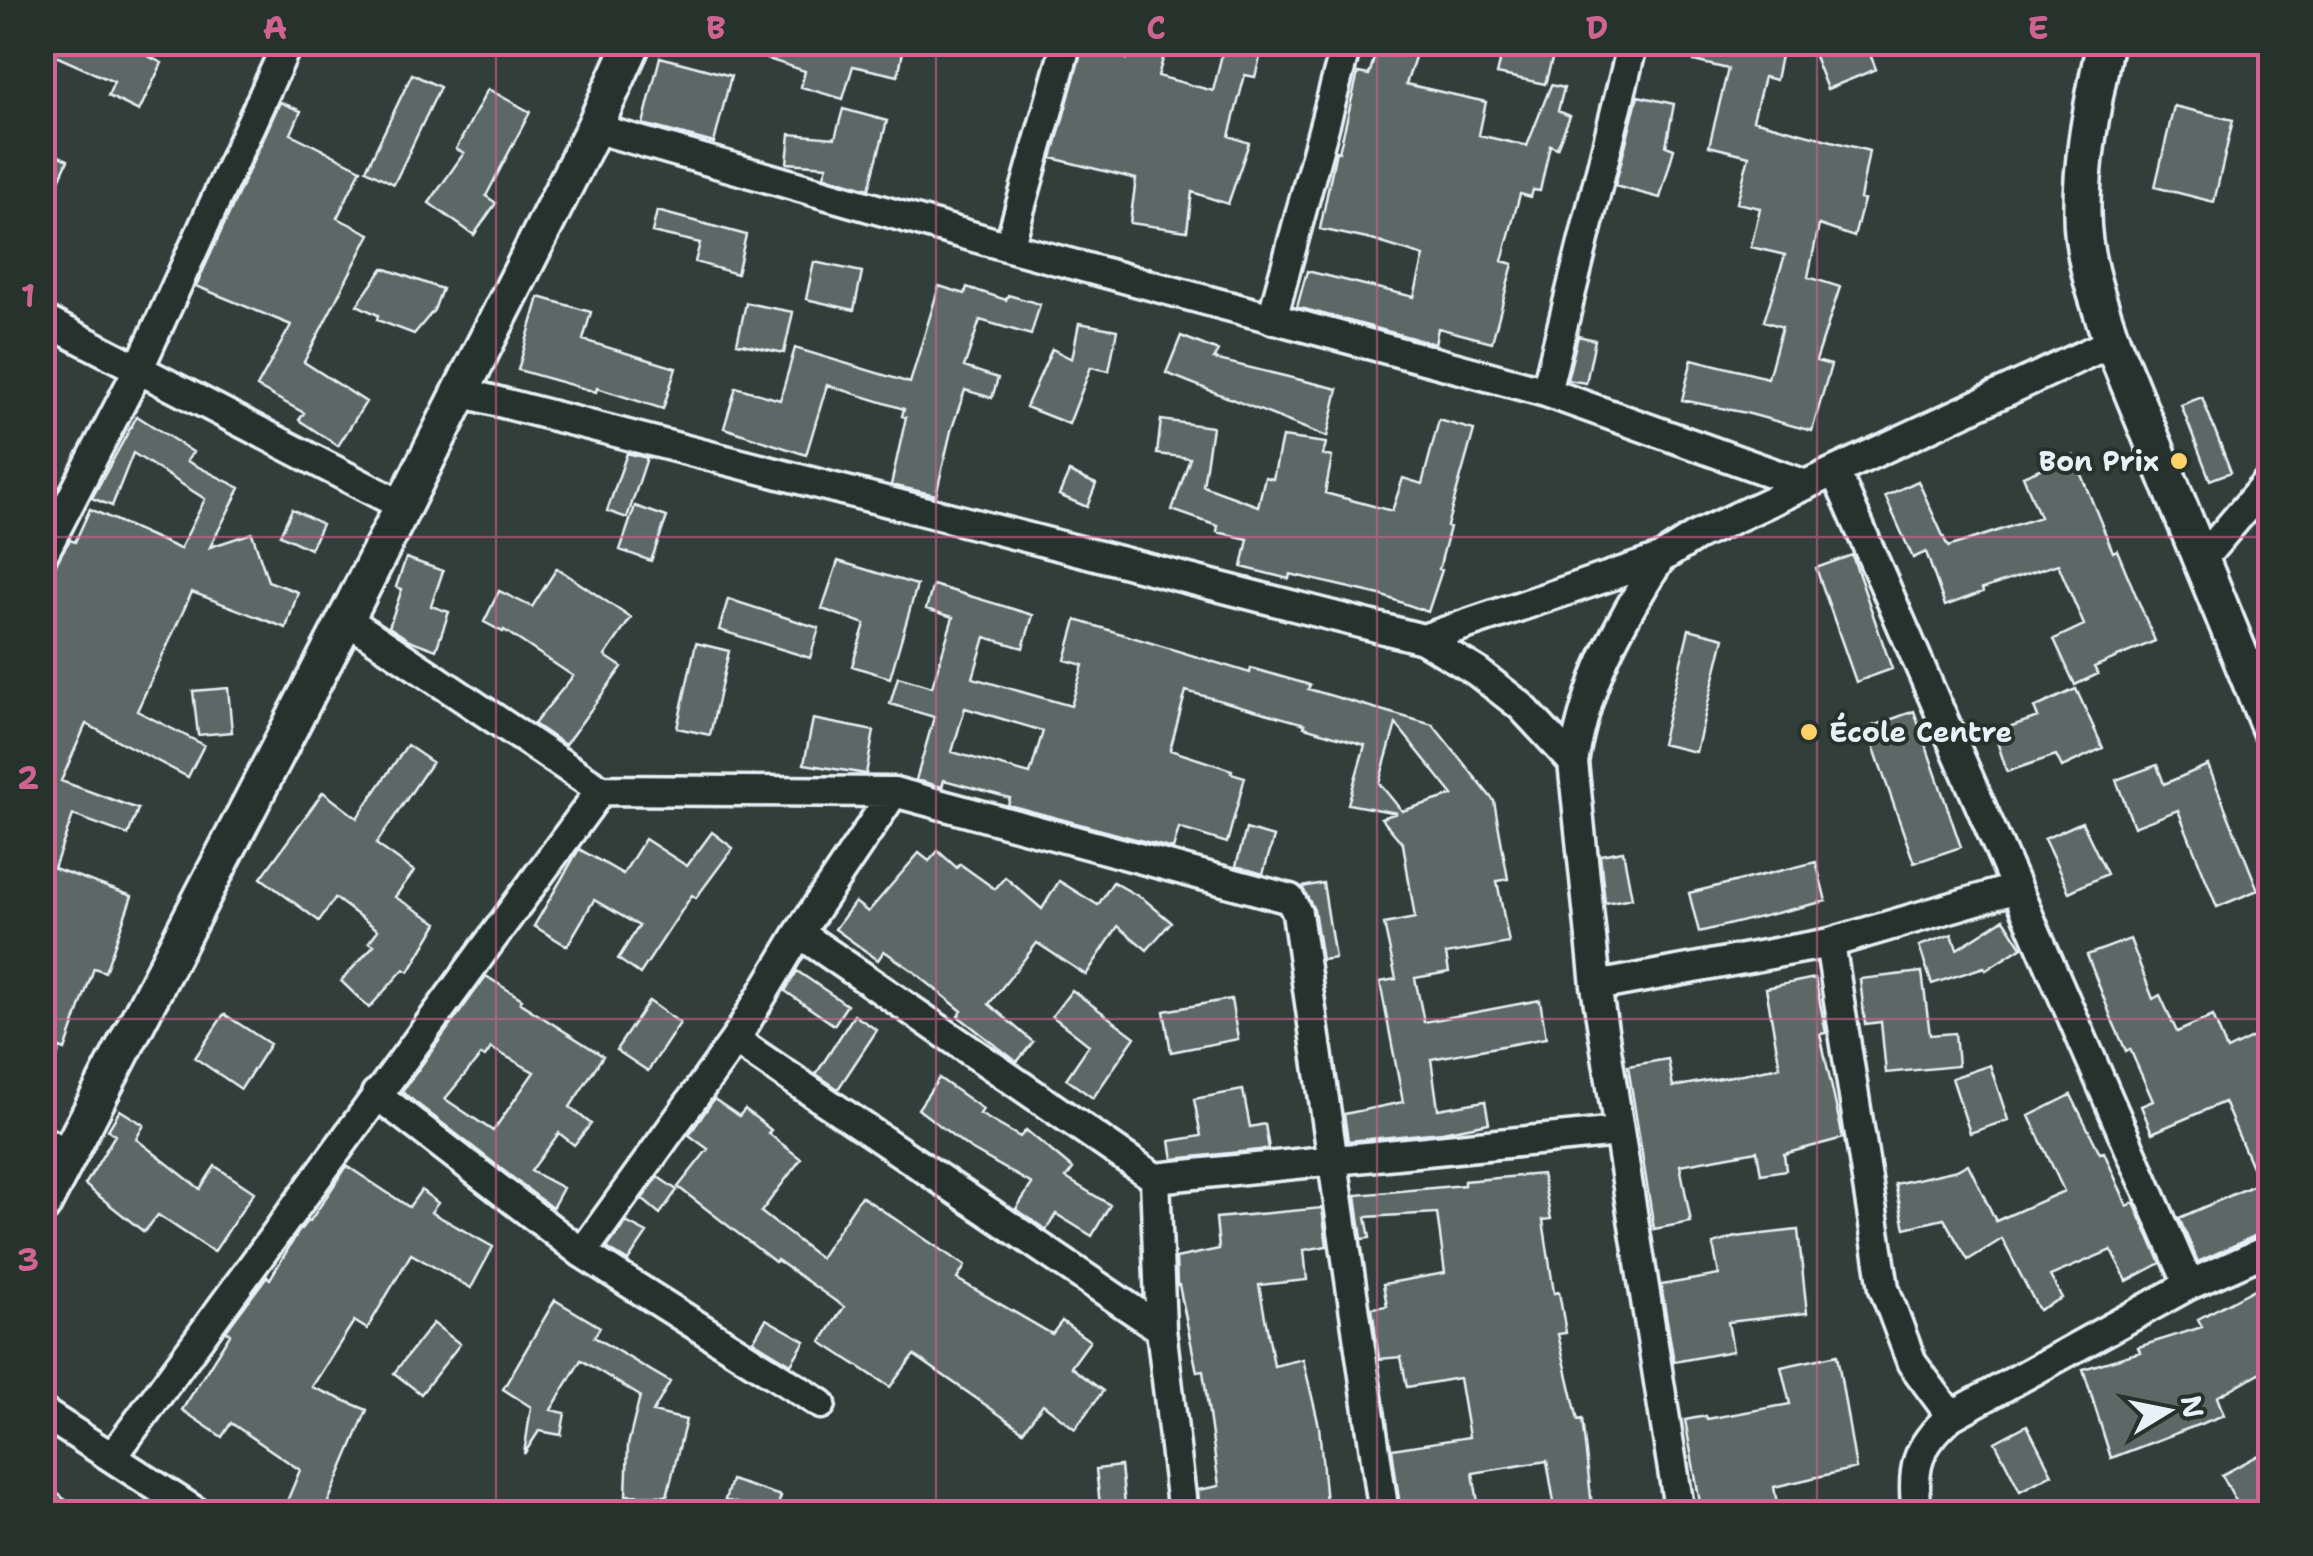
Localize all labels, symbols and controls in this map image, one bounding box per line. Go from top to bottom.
text: A [263,6,287,49]
text: B [706,6,726,49]
text: C [1146,6,1166,49]
text: D [1586,6,1608,49]
text: E [2027,6,2049,49]
text: 1 [21,274,35,317]
place label: Bon Prix [2039,442,2159,480]
marker: Bon Prix [2168,450,2190,472]
place label: École Centre [1829,712,2012,751]
marker: École Centre [1798,721,1820,743]
text: 2 [17,756,39,799]
text: 3 [17,1238,39,1281]
north arrow [2118,1361,2218,1461]
text: N [2172,1392,2213,1421]

